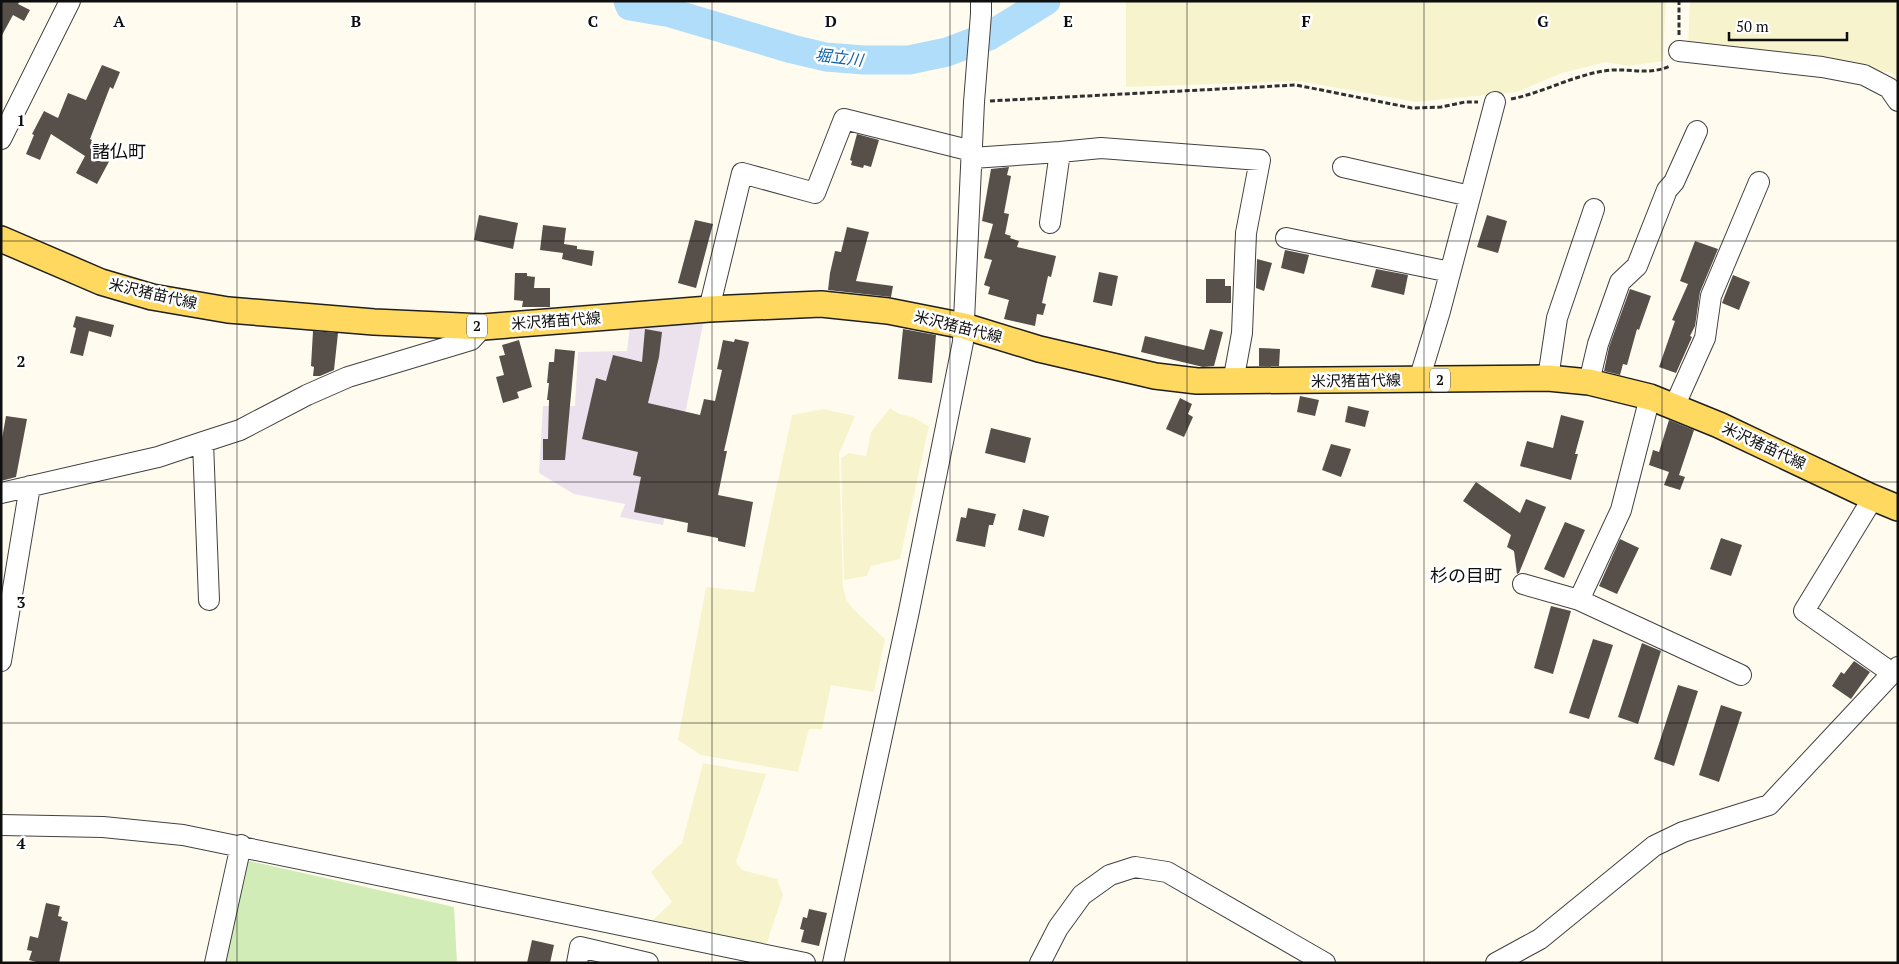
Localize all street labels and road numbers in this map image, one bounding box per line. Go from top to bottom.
street label: 米沢猪苗代線 [107,273,199,313]
street label: 米沢猪苗代線 [912,305,1004,347]
street label: 米沢猪苗代線 [510,307,602,333]
road number: 2 [467,314,487,338]
road number: 2 [1430,368,1450,392]
street label: 米沢猪苗代線 [1311,369,1401,391]
street label: 米沢猪苗代線 [1719,417,1809,473]

